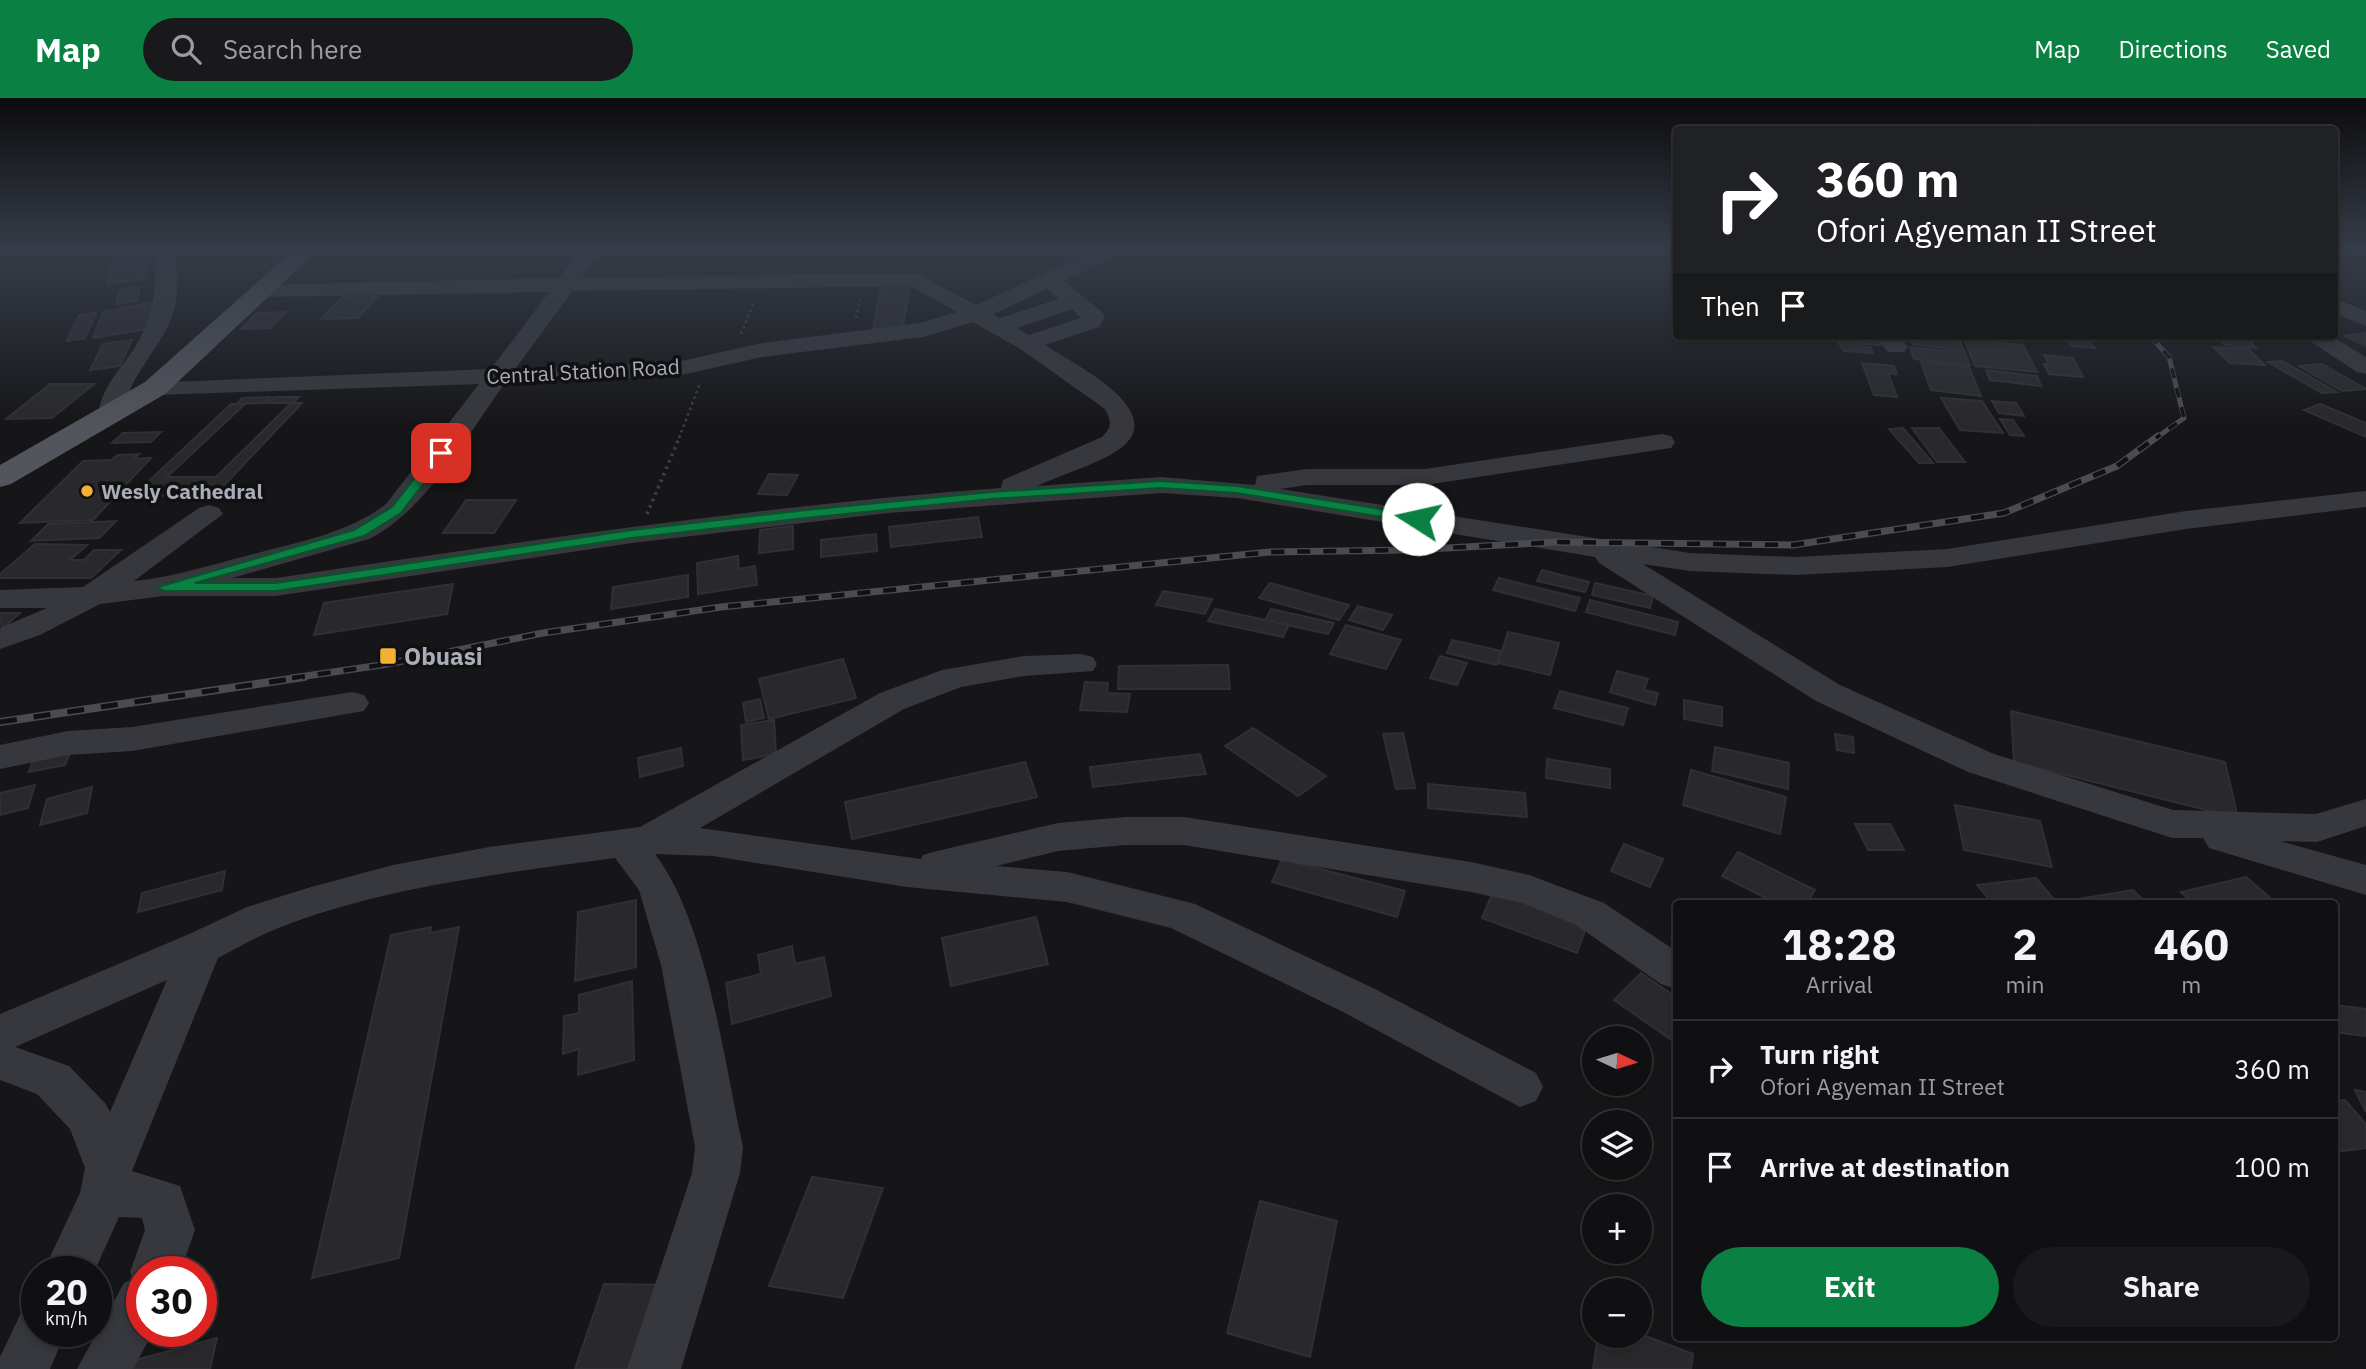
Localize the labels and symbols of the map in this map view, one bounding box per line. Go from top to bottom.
street label: Central Station Road [486,352,680,390]
pin [411,423,471,483]
place label: Wesly Cathedral [101,477,263,505]
position arrow [1381,482,1455,556]
marker: Wesly Cathedral [79,483,95,499]
place label: Obuasi [404,640,483,672]
marker: Obuasi [378,646,398,666]
north arrow [1582,1026,1652,1096]
speed limit sign: 30 [126,1256,217,1347]

